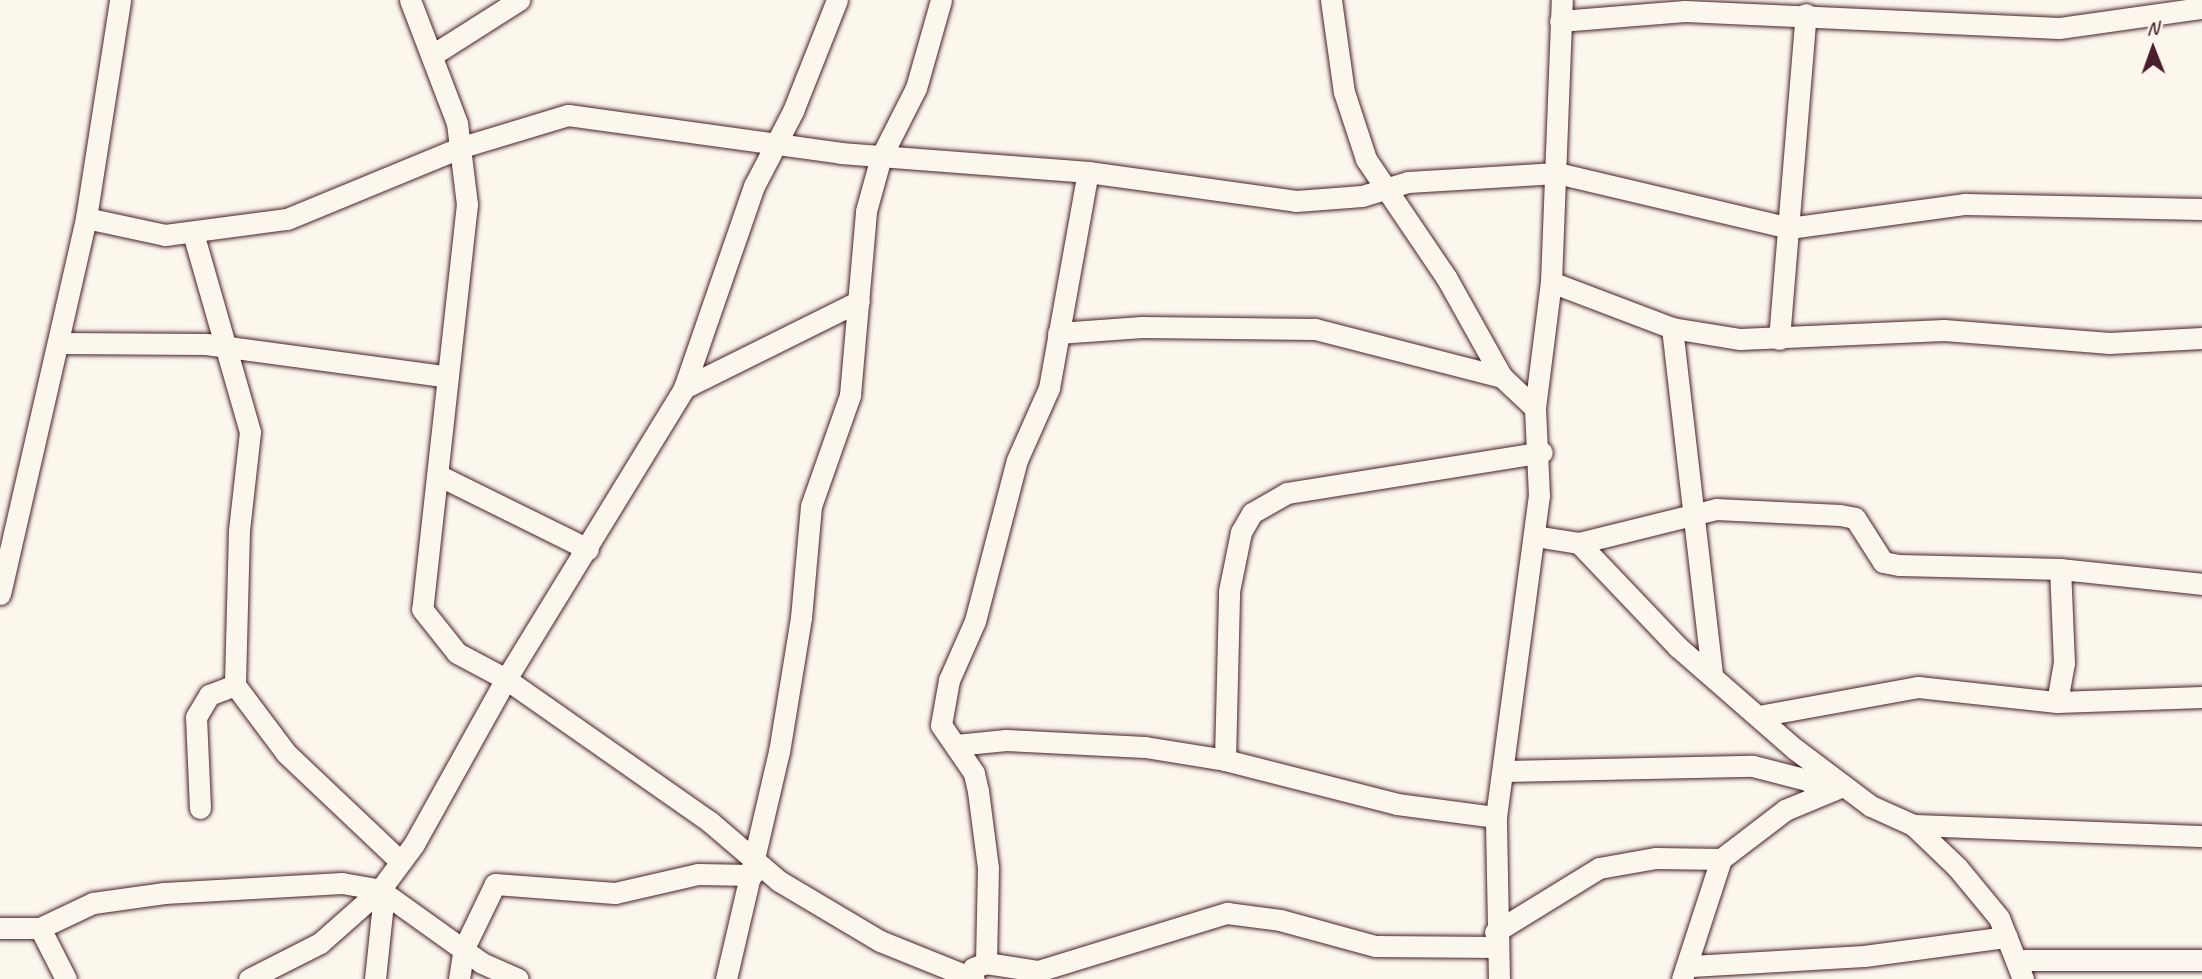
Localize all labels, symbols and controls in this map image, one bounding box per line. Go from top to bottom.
north arrow [2118,14,2188,84]
text: N [2147,16,2159,40]

